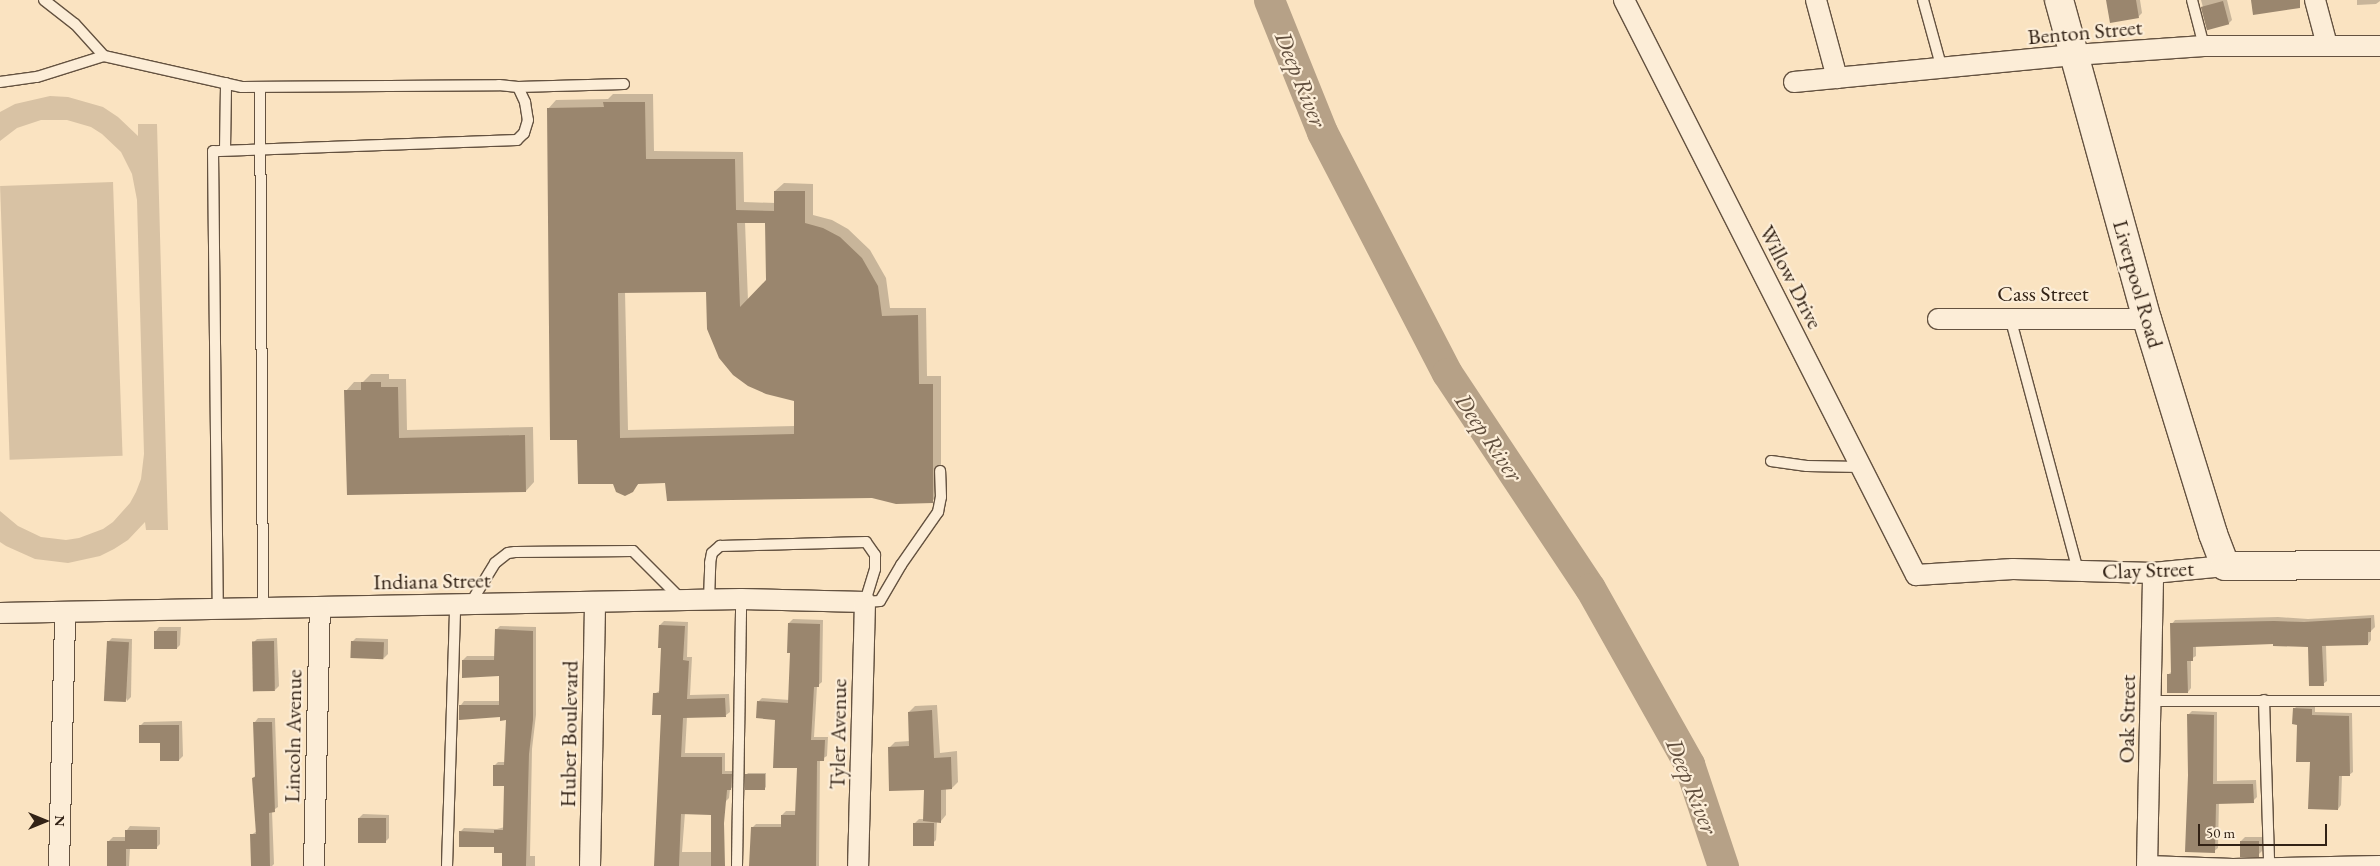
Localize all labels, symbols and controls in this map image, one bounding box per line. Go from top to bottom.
street label: Benton Street [2026,14,2144,50]
water label: Deep River [1269,27,1333,131]
street label: Liverpool Road [2107,217,2169,351]
street label: Willow Drive [1754,221,1828,333]
street label: Cass Street [1997,281,2089,307]
water label: Deep River [1449,387,1529,487]
street label: Clay Street [2102,555,2194,585]
street label: Indiana Street [373,567,491,595]
street label: Huber Boulevard [555,660,583,808]
street label: Lincoln Avenue [279,669,307,803]
street label: Oak Street [2113,674,2141,764]
street label: Tyler Avenue [824,678,852,790]
water label: Deep River [1660,734,1724,838]
north arrow [20,796,70,846]
scale bar [2200,814,2329,846]
text: N [51,815,69,827]
text: 50 m [2206,823,2235,842]

